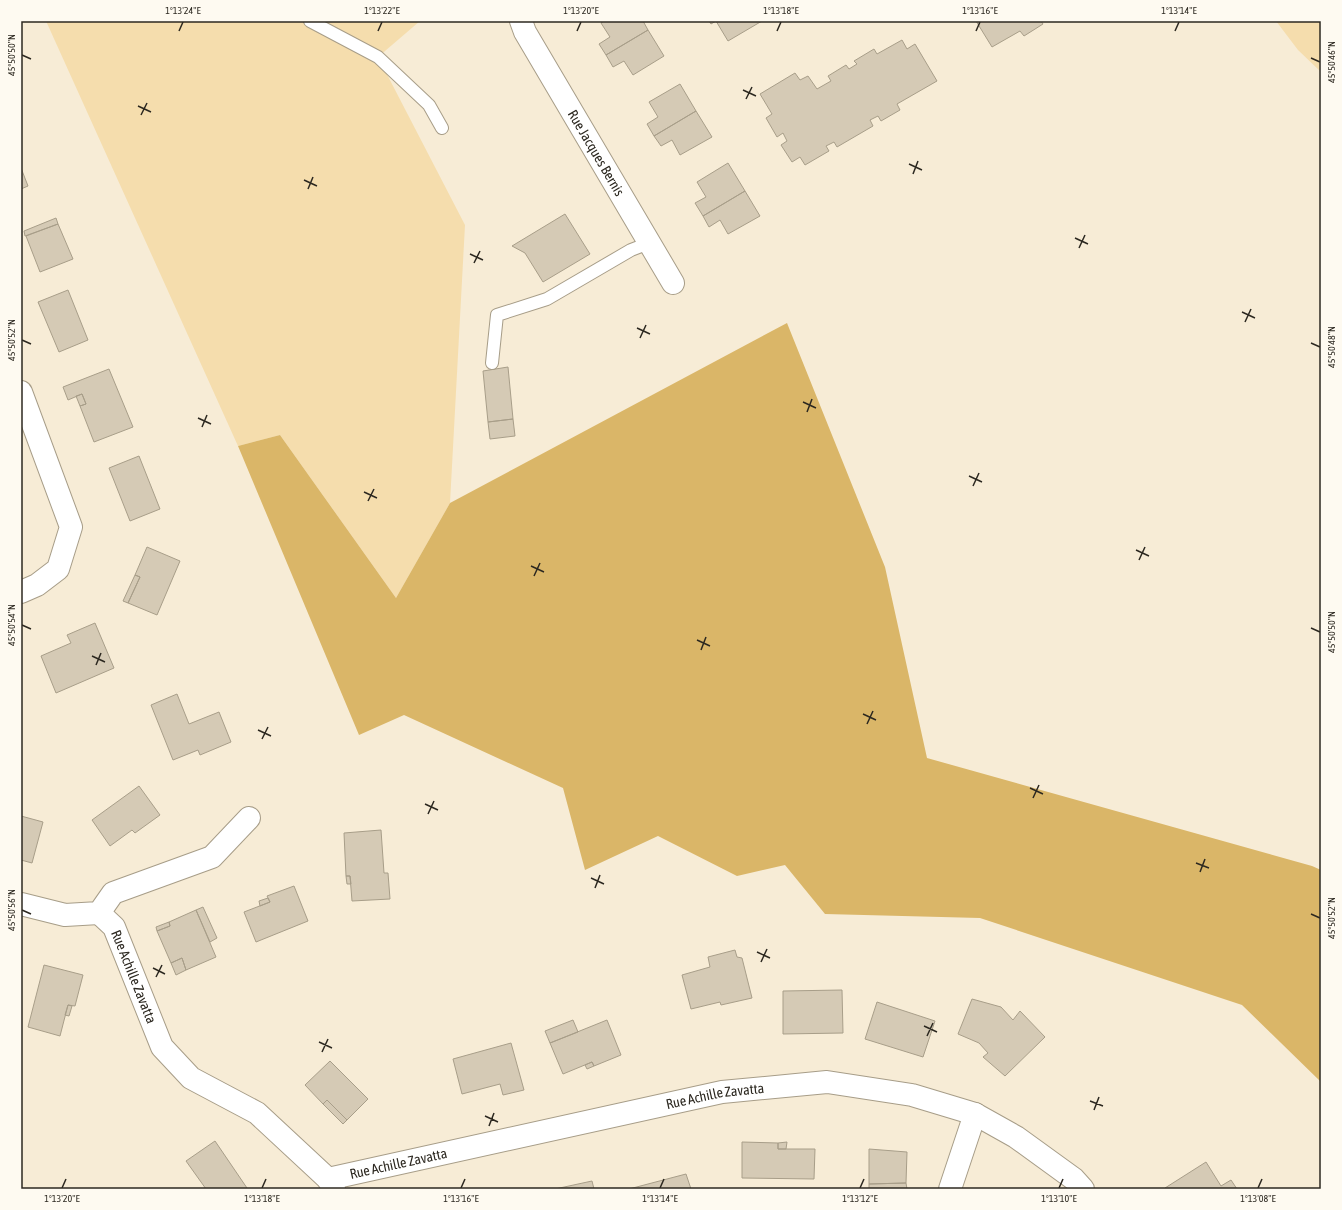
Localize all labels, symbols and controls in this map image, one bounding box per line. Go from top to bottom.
text: 1°13'24"E [165,5,201,16]
text: 1°13'22"E [364,5,400,16]
text: 1°13'20"E [563,5,599,16]
text: 1°13'18"E [763,5,799,16]
text: 1°13'16"E [962,5,998,16]
text: 1°13'14"E [1161,5,1197,16]
text: 45°50'50"N [6,34,17,76]
text: 45°50'46"N [1326,41,1337,83]
street label: Rue Jacques Bernis [565,107,628,199]
text: 45°50'52"N [6,319,17,361]
text: 45°50'48"N [1326,326,1337,368]
text: 45°50'54"N [6,604,17,646]
text: 45°50'50"N [1326,611,1337,653]
text: 45°50'56"N [6,889,17,931]
text: 45°50'52"N [1326,897,1337,939]
street label: Rue Achille Zavatta [108,928,160,1026]
street label: Rue Achille Zavatta [664,1080,765,1112]
street label: Rue Achille Zavatta [348,1145,449,1182]
text: 1°13'20"E [44,1193,80,1204]
text: 1°13'18"E [244,1193,280,1204]
text: 1°13'16"E [443,1193,479,1204]
text: 1°13'14"E [642,1193,678,1204]
text: 1°13'12"E [842,1193,878,1204]
text: 1°13'10"E [1041,1193,1077,1204]
text: 1°13'08"E [1240,1193,1276,1204]

